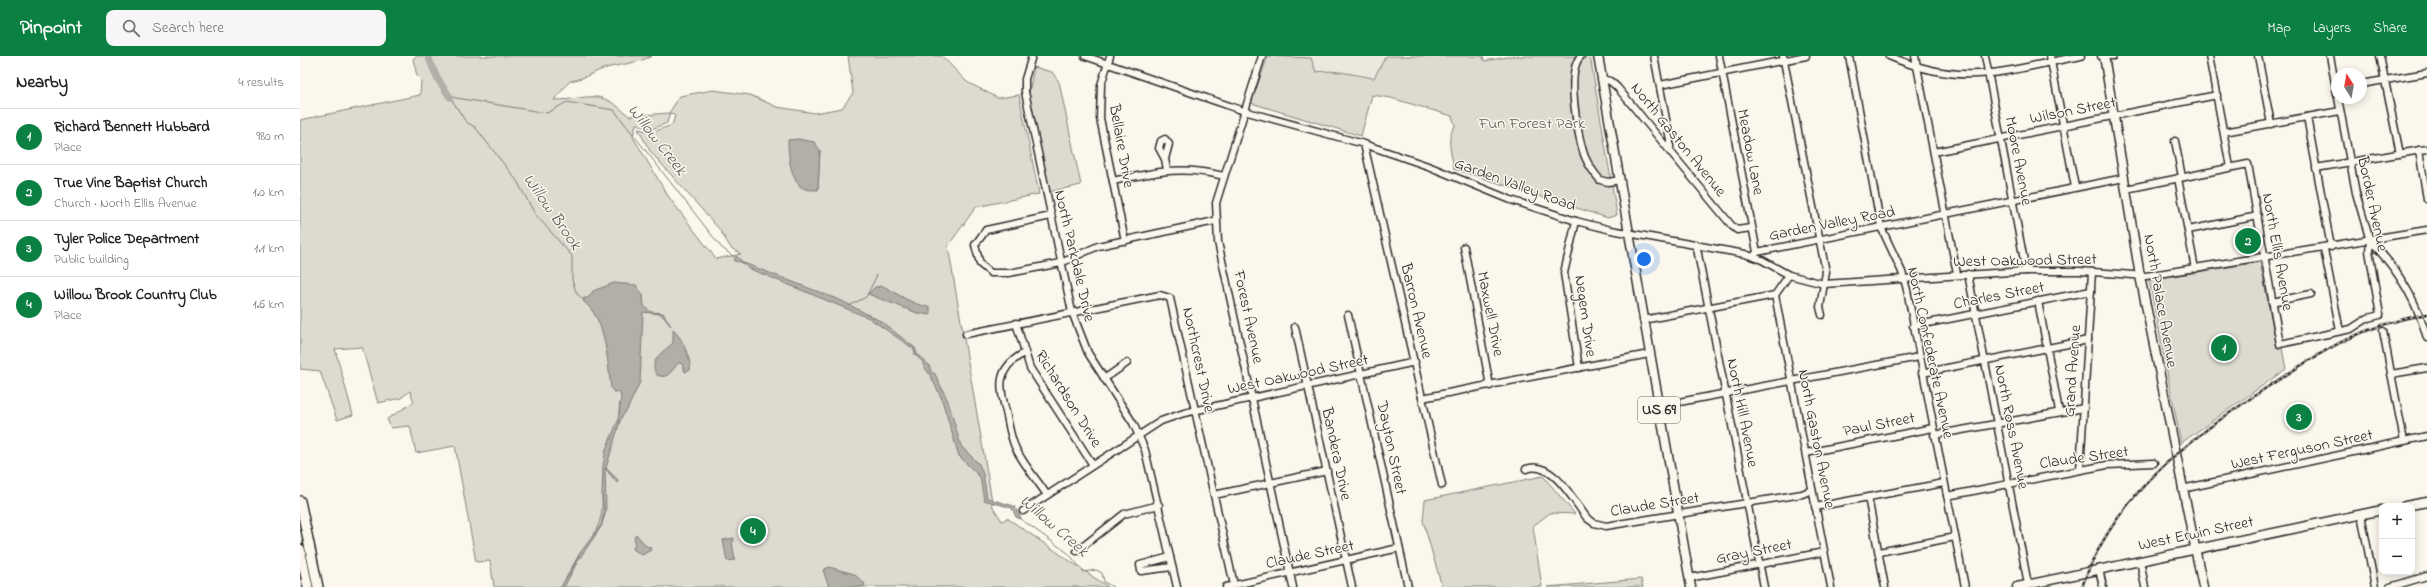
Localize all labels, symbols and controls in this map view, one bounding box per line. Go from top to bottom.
search box [106,10,386,46]
text: Pinpoint [20,15,82,42]
icon: search [120,17,142,39]
text: Search here [152,17,224,39]
text: Map [2267,18,2291,39]
text: Layers [2313,18,2351,39]
text: Share [2373,18,2407,39]
north arrow [2331,68,2367,104]
text: Nearby [16,70,68,95]
text: 4 results [238,73,284,92]
street label: North Gaston Avenue [1624,78,1732,203]
street label: Wilson Street [2028,91,2119,131]
water label: Willow Creek [621,99,694,182]
street label: Bellaire Drive [1102,101,1140,190]
street label: Meadow Lane [1730,107,1770,198]
park label: Fun Forest Park [1478,112,1586,136]
street label: Moore Avenue [1998,114,2039,208]
text: Richard Bennett Hubbard [54,116,210,138]
text: 1 [27,127,31,146]
text: 980 m [256,127,284,146]
text: Place [54,138,82,157]
street label: Garden Valley Road [1451,152,1579,218]
street label: Border Avenue [2350,153,2394,255]
water label: Willow Brook [516,169,588,257]
text: True Vine Baptist Church [54,172,207,194]
text: 2 [26,183,32,202]
text: 1.0 km [253,183,284,202]
street label: North Parkdale Drive [1047,188,1101,325]
street label: North Ellis Avenue [2255,191,2299,313]
text: Church · North Ellis Avenue [54,194,197,213]
street label: Garden Valley Road [1767,200,1897,248]
pin: 2 [2235,226,2261,256]
text: Tyler Police Department [54,228,199,250]
street label: North Palace Avenue [2136,232,2184,371]
text: 3 [26,239,32,258]
text: 1.1 km [254,239,284,258]
street label: West Oakwood Street [1953,248,2098,274]
your location [1634,249,1654,269]
text: Public building [54,250,129,269]
street label: Barron Avenue [1393,260,1439,362]
street label: North Confederate Avenue [1900,265,1960,442]
street label: Forest Avenue [1226,267,1270,367]
street label: Maxwell Drive [1470,270,1510,359]
street label: Negem Drive [1567,274,1603,359]
street label: Charles Street [1951,275,2047,317]
text: Willow Brook Country Club [54,284,217,306]
text: 4 [26,295,32,314]
text: 1.6 km [252,295,284,314]
street label: Northcrest Drive [1175,305,1221,416]
text: Place [54,306,82,325]
street label: Grand Avenue [2058,323,2088,418]
pin: 1 [2211,333,2237,363]
street label: Richardson Drive [1028,346,1108,453]
street label: West Oakwood Street [1225,348,1371,402]
street label: North Hill Avenue [1720,356,1764,470]
street label: North Ross Avenue [1987,363,2035,492]
street label: North Gaston Avenue [1791,367,1841,511]
road number: US 69 [1638,397,1680,423]
street label: Dayton Street [1369,398,1413,498]
pin: 3 [2286,402,2312,432]
street label: Bandera Drive [1314,404,1358,504]
street label: Paul Street [1841,406,1918,444]
street label: West Ferguson Street [2229,423,2376,477]
street label: Claude Street [2038,440,2131,476]
street label: Claude Street [1609,486,1702,524]
water label: Willow Creek [1014,489,1095,564]
map controls [2379,503,2415,575]
button: + [2379,503,2415,539]
street label: West Erwin Street [2136,510,2256,558]
pin: 4 [740,516,766,546]
street label: Gray Street [1714,533,1795,571]
street label: Claude Street [1264,534,1357,576]
button: − [2379,539,2415,575]

